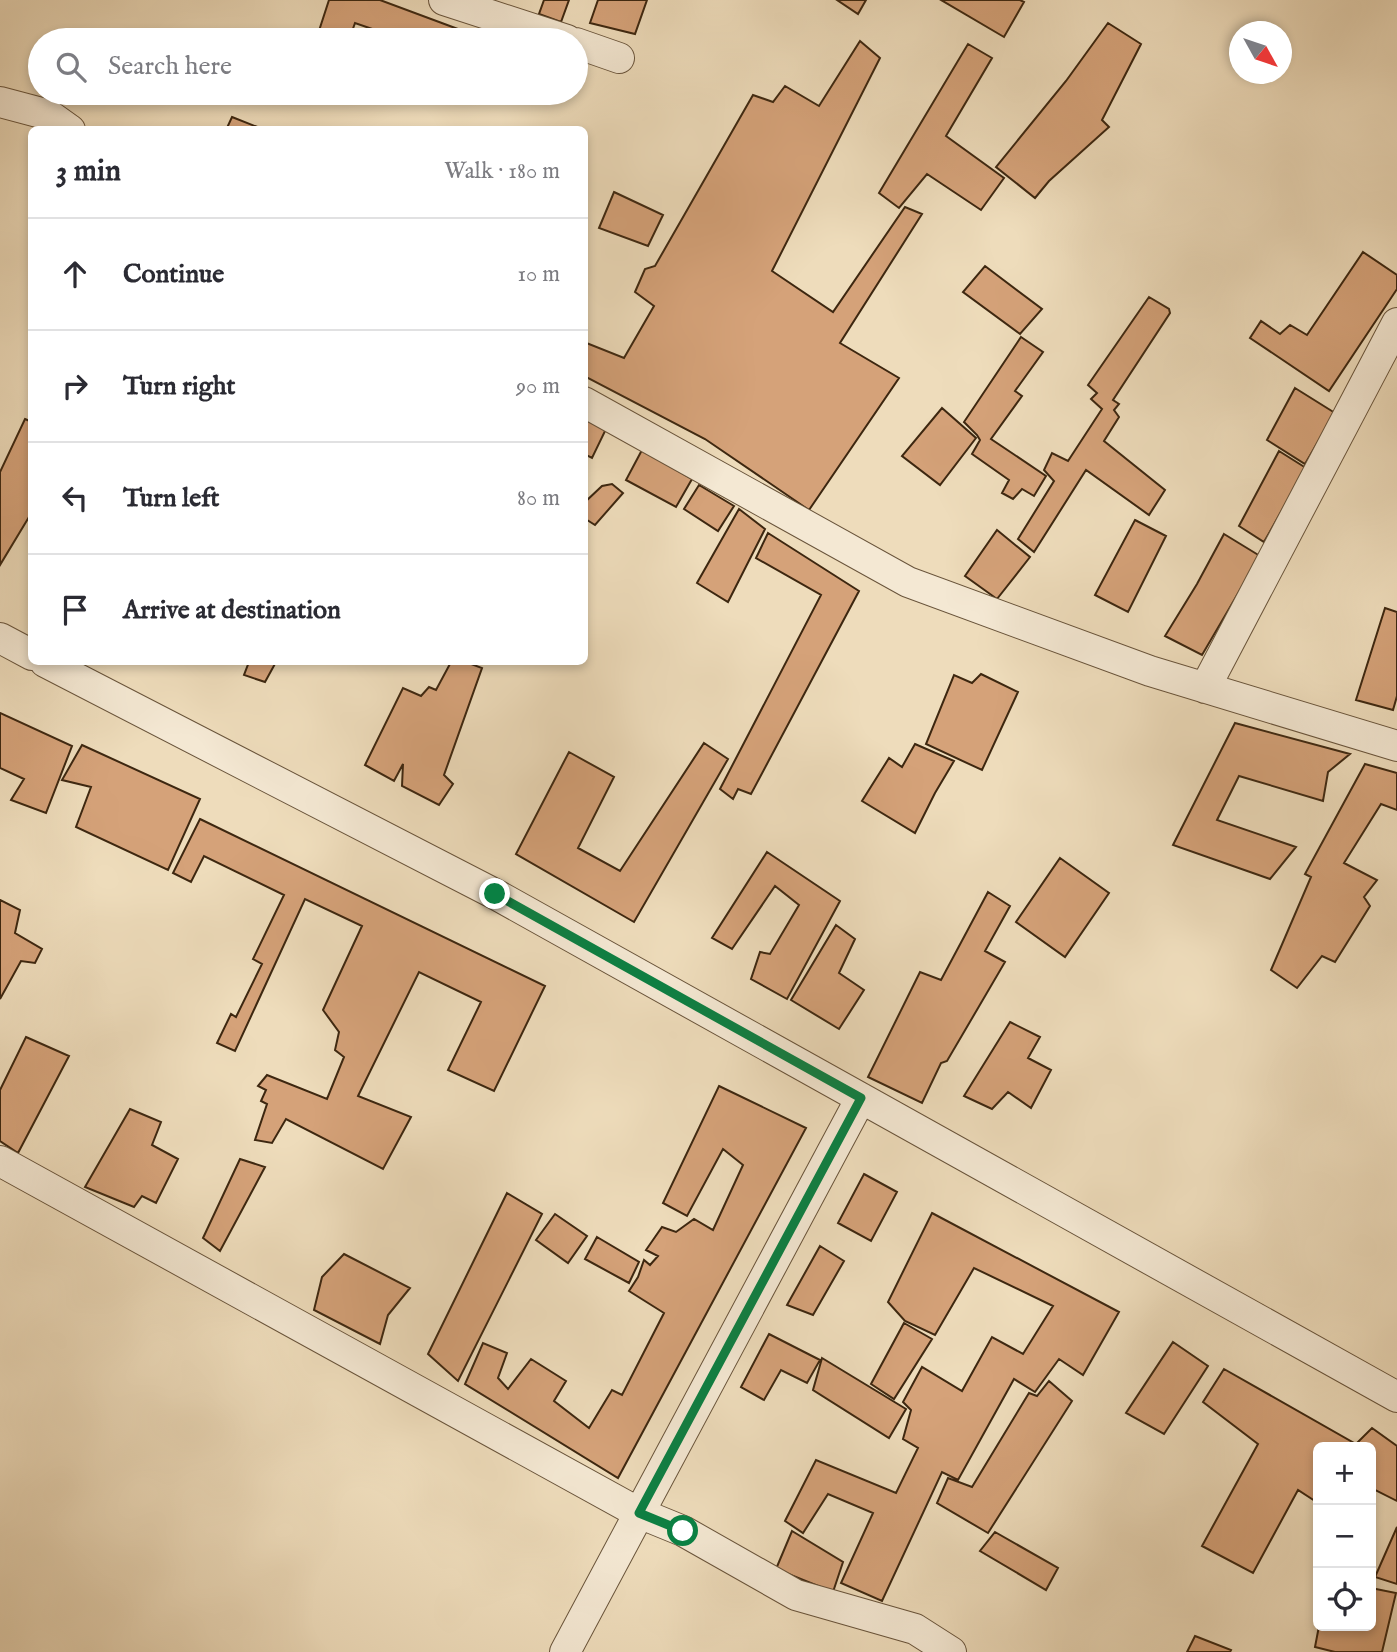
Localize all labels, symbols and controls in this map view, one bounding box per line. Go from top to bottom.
north arrow [1229,21,1292,84]
search box [28,28,588,105]
icon: search [52,48,90,86]
text: Search here [108,50,232,83]
text: 3 min [56,153,121,191]
text: Walk · 180 m [444,157,560,186]
icon: ahead [56,255,94,293]
text: Continue [123,258,224,291]
text: 10 m [517,260,560,289]
icon: right [56,367,94,405]
text: Turn right [123,370,236,403]
text: 90 m [516,372,560,401]
icon: left [56,479,94,517]
text: Turn left [123,482,220,515]
text: 80 m [517,484,560,513]
icon: arrive [56,591,94,629]
text: Arrive at destination [123,594,341,627]
route end [479,878,510,909]
map controls [1313,1442,1376,1631]
button: + [1313,1442,1376,1505]
button: − [1313,1505,1376,1568]
route start [667,1515,698,1546]
button: locate [1313,1568,1376,1631]

